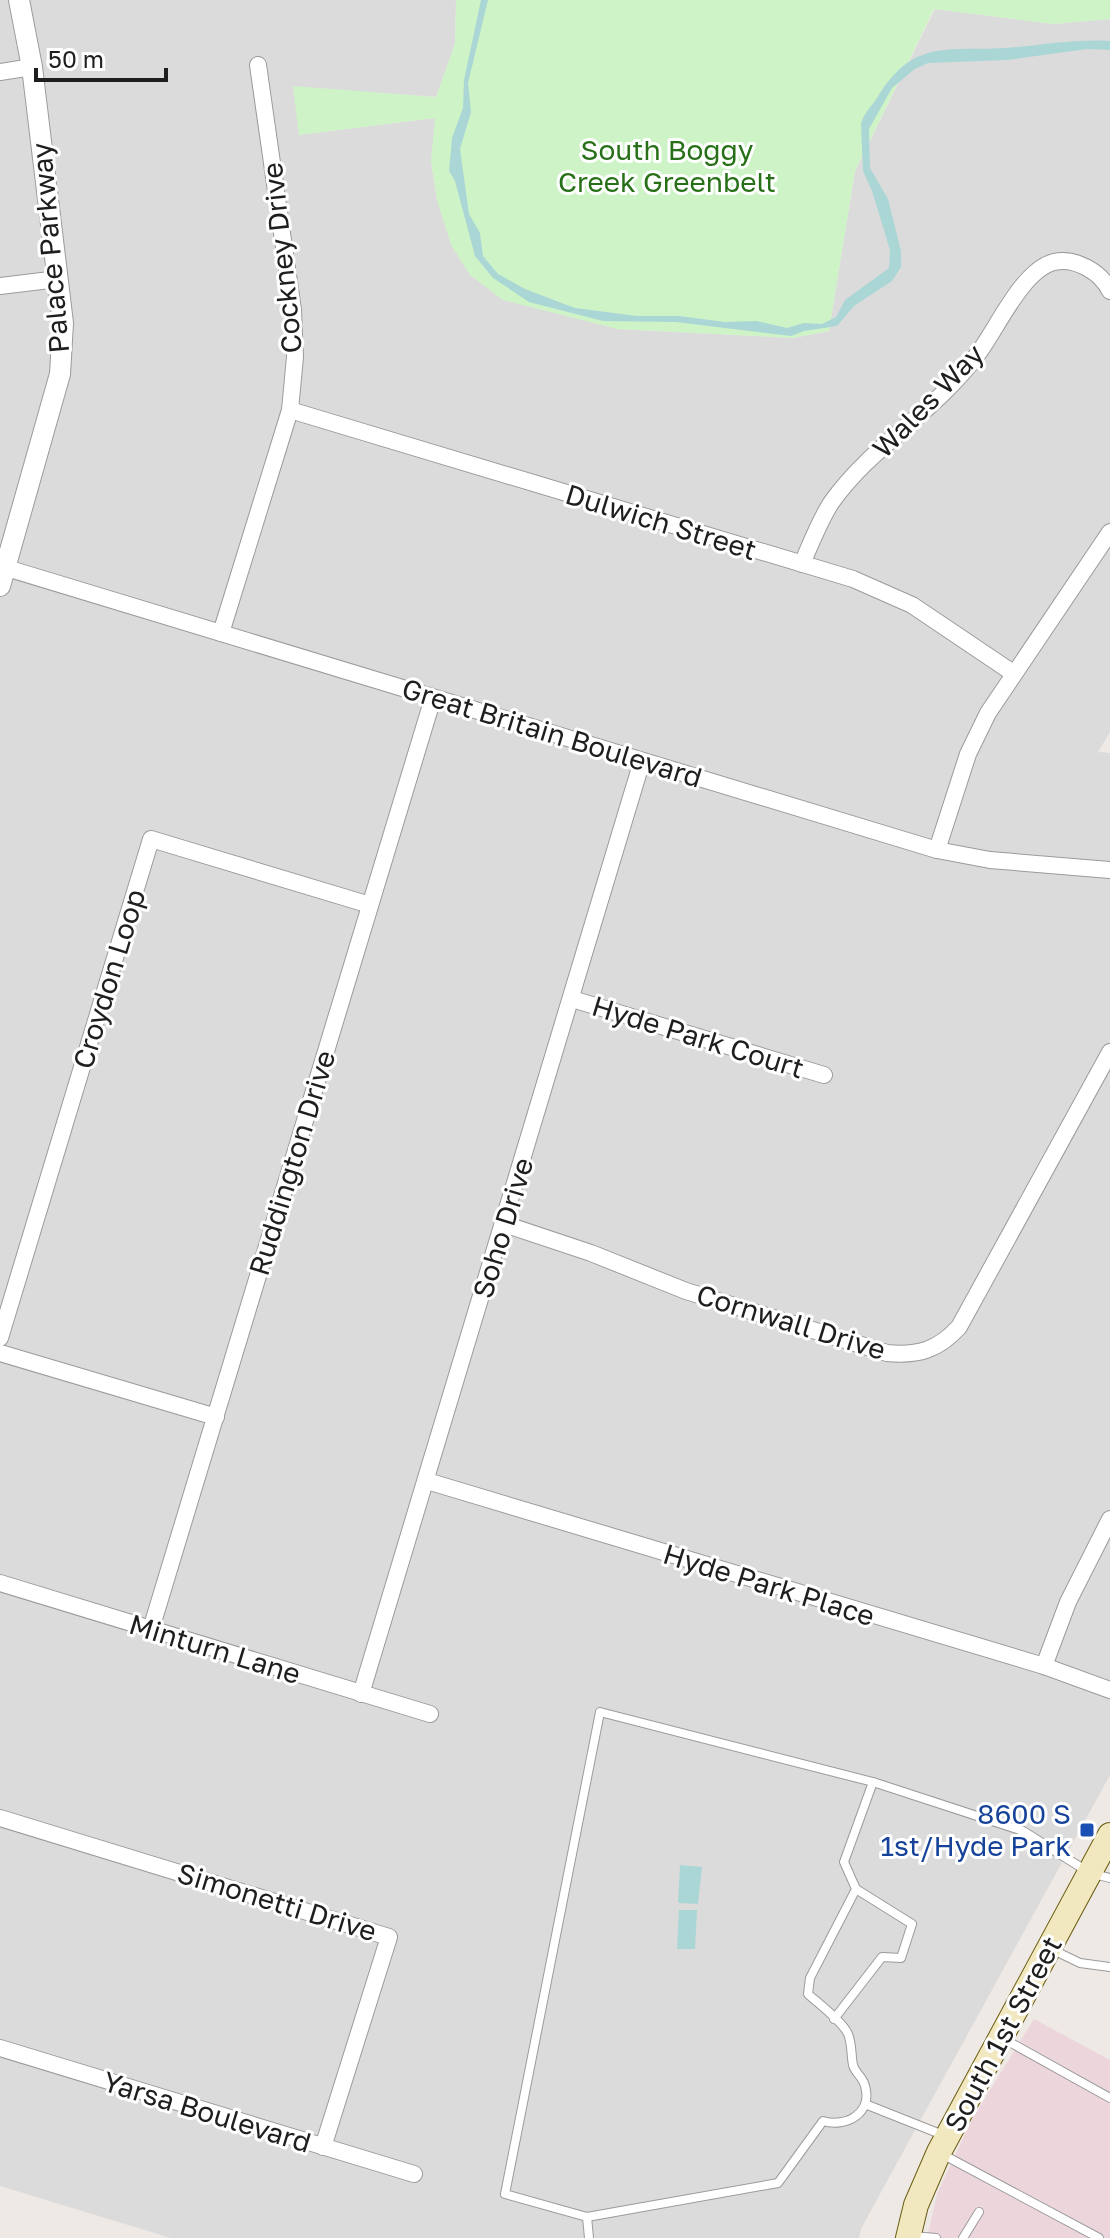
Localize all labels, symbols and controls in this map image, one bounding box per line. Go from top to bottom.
scale bar [36,32,166,82]
text: 50 m [48,44,104,73]
park label: South Boggy Creek Greenbelt [558,133,776,198]
street label: Palace Parkway [24,141,75,355]
street label: Cockney Drive [255,161,308,355]
street label: Wales Way [865,337,990,464]
street label: Dulwich Street [562,477,761,566]
street label: Great Britain Boulevard [398,671,706,794]
street label: Croydon Loop [66,885,151,1073]
street label: Hyde Park Court [588,989,808,1084]
street label: Ruddington Drive [242,1046,341,1279]
street label: Soho Drive [466,1154,540,1302]
street label: Cornwall Drive [693,1277,890,1366]
street label: Hyde Park Place [660,1537,879,1632]
street label: Minturn Lane [126,1607,305,1690]
place label: 8600 S 1st/Hyde Park [880,1797,1071,1862]
marker: 8600 S 1st/Hyde Park [1078,1821,1096,1839]
street label: Simonetti Drive [174,1856,381,1947]
street label: South 1st Street [937,1930,1068,2137]
street label: Yarsa Boulevard [99,2064,315,2159]

